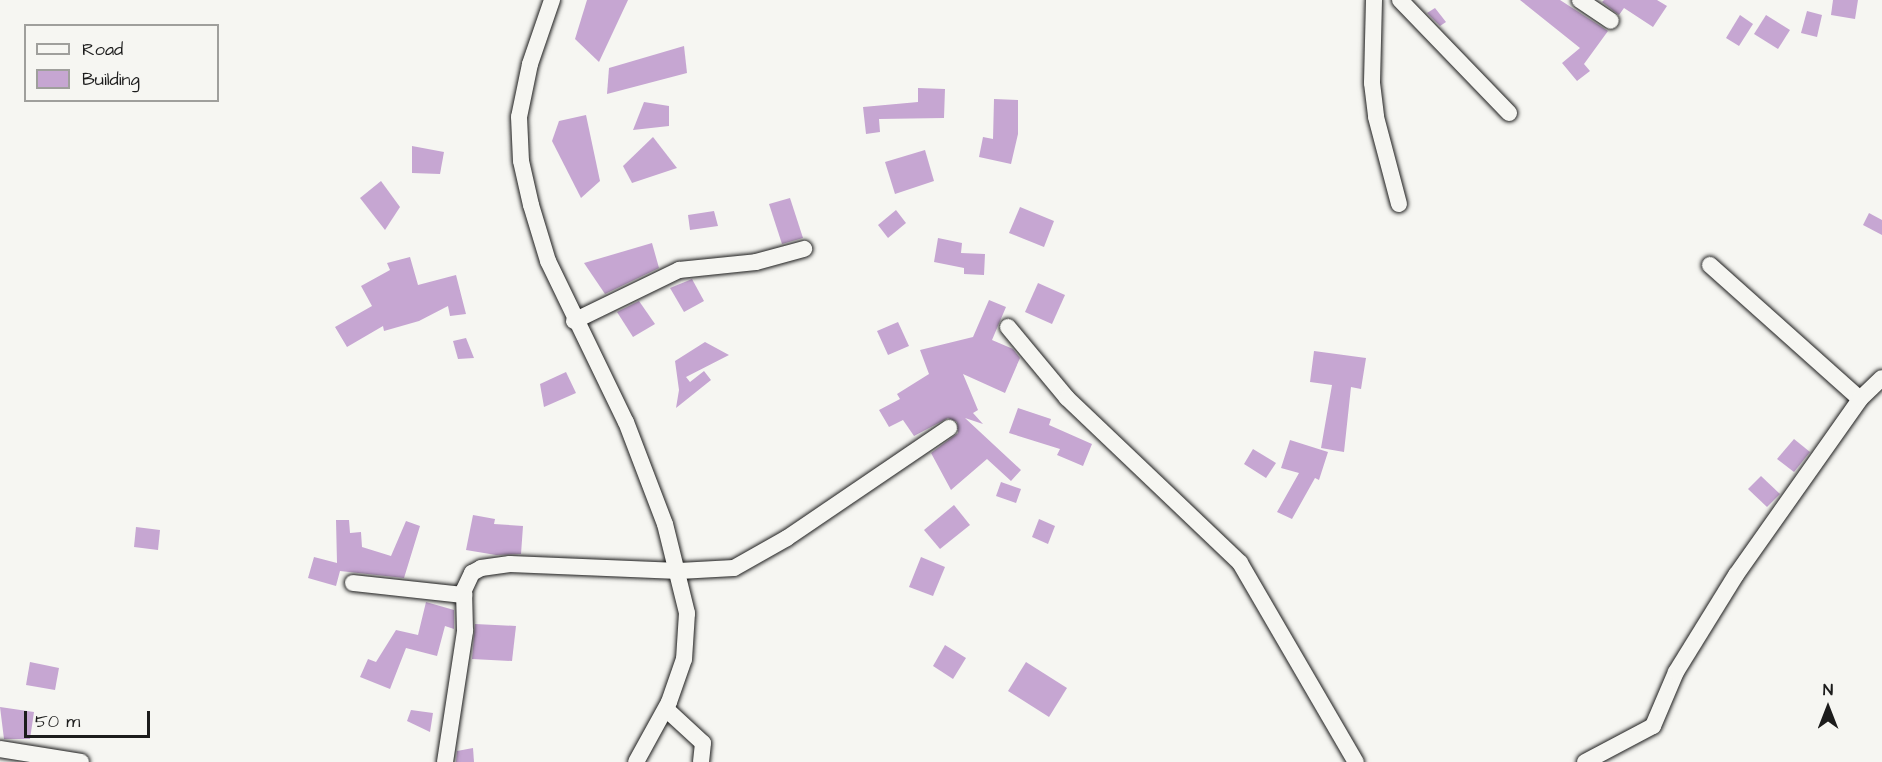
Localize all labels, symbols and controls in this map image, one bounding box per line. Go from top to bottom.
legend [24,24,219,102]
text: Road [82,37,123,62]
text: Building [82,67,140,92]
north arrow [1798,678,1858,738]
text: N [1823,679,1833,701]
scale bar [27,699,153,737]
text: 50 m [35,709,80,734]

